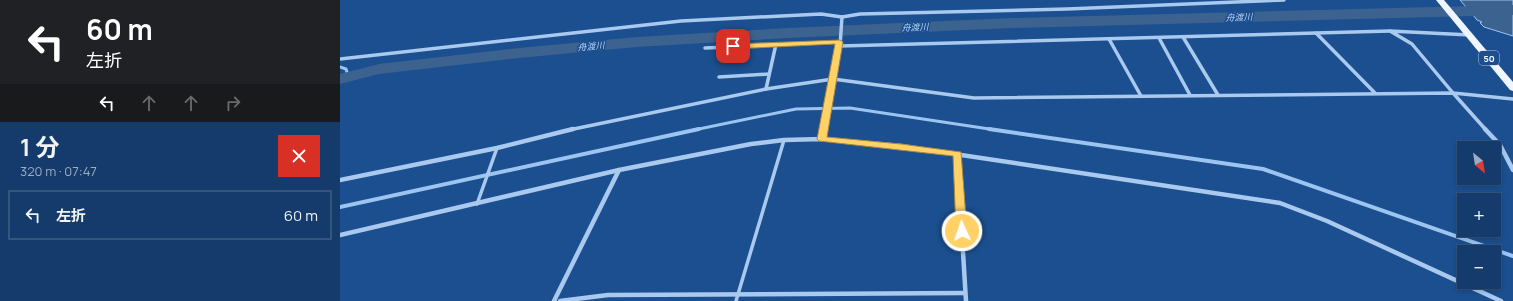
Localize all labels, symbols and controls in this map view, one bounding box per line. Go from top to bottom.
text: 60 m [86,10,153,48]
water label: 舟渡川 [1225,10,1254,24]
icon: left [20,16,72,68]
water label: 舟渡川 [901,20,930,34]
pin [716,29,750,63]
icon: arrive [722,35,744,57]
water label: 舟渡川 [577,38,606,54]
text: 左折 [86,48,122,72]
road number: 50 [1479,51,1499,65]
icon: left [96,92,118,114]
icon: ahead [138,92,160,114]
icon: ahead [180,92,202,114]
icon: right [222,92,244,114]
text: 1 分 [20,130,59,163]
button: close [278,135,320,177]
north arrow [1457,141,1501,185]
map controls [1457,141,1501,289]
text: 320 m · 07:47 [20,162,97,180]
button: + [1457,193,1501,237]
icon: left [22,204,44,226]
text: 左折 [56,205,86,226]
text: 60 m [284,205,318,226]
position arrow [941,210,983,252]
button: − [1457,245,1501,289]

